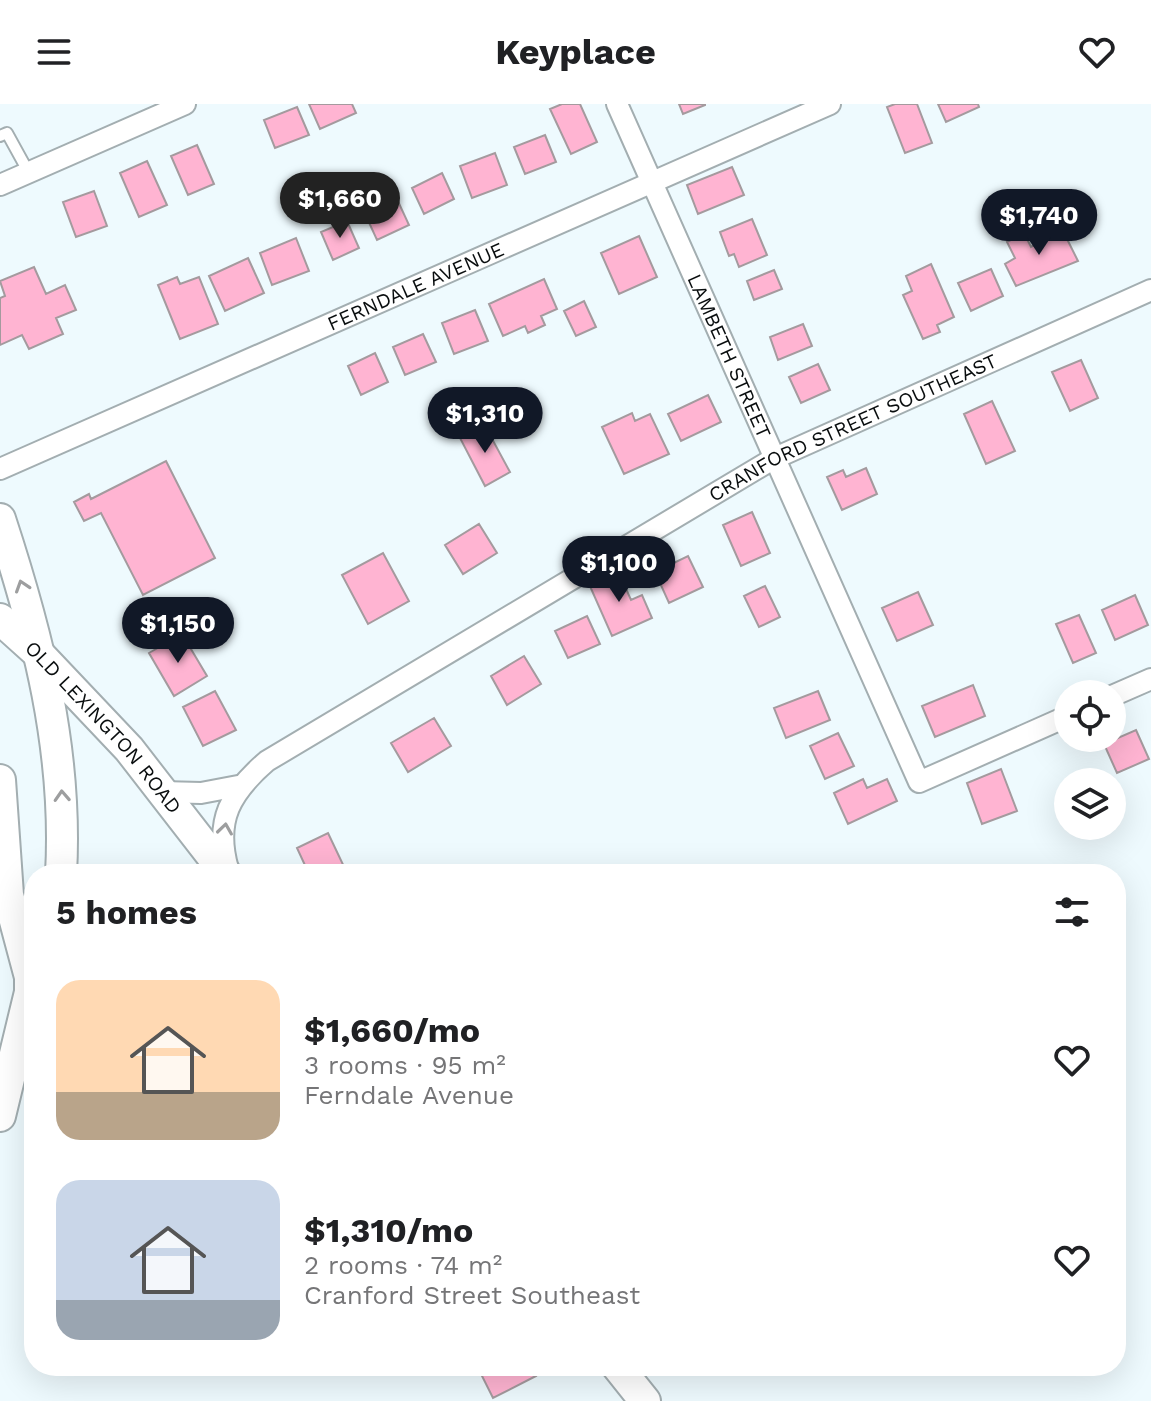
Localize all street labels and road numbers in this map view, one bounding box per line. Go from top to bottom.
street label: FERNDALE AVENUE [324,237,508,336]
street label: LAMBETH STREET [682,270,776,442]
street label: CRANFORD STREET SOUTHEAST [704,348,1001,507]
street label: OLD LEXINGTON ROAD [21,636,187,818]

